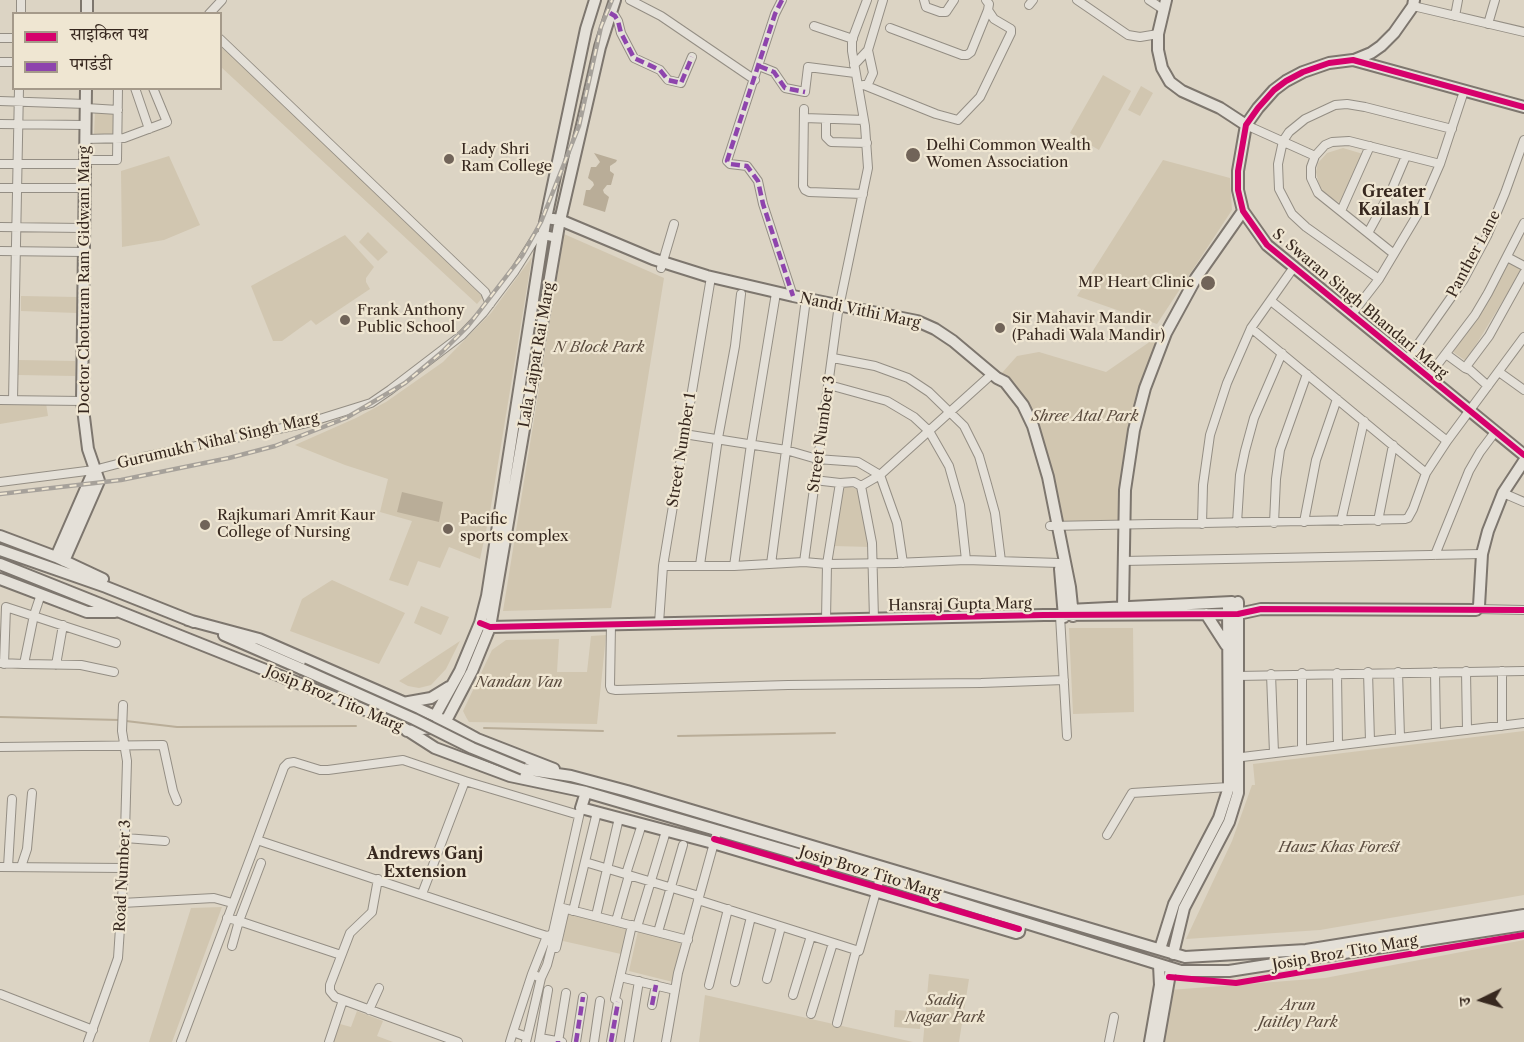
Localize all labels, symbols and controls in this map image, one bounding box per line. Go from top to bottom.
legend [12,12,222,90]
text: साइकिल पथ [70,23,148,45]
text: पगडंडी [70,53,112,75]
place label: Delhi Common Wealth Women Association [926,137,1091,172]
place label: Lady Shri Ram College [461,141,552,176]
street label: Doctor Choturam Ram Gidwani Marg [76,146,94,414]
marker: Delhi Common Wealth Women Association [904,146,922,164]
marker: Lady Shri Ram College [442,152,456,166]
district label: Greater Kailash I [1358,182,1430,220]
street label: Panther Lane [1444,207,1504,301]
street label: S. Swaran Singh Bhandari Marg [1269,225,1451,383]
place label: MP Heart Clinic [1078,274,1194,292]
marker: MP Heart Clinic [1199,274,1217,292]
street label: Lala Lajpat Rai Marg [515,281,559,429]
street label: Nandi Vithi Marg [798,289,922,333]
place label: Frank Anthony Public School [357,302,465,337]
place label: Sir Mahavir Mandir (Pahadi Wala Mandir) [1012,310,1165,345]
marker: Frank Anthony Public School [338,313,352,327]
marker: Sir Mahavir Mandir (Pahadi Wala Mandir) [993,321,1007,335]
park label: N Block Park [554,339,644,357]
street label: Street Number 3 [805,374,839,494]
street label: Street Number 1 [664,391,700,509]
park label: Shree Atal Park [1032,408,1138,426]
street label: Gurumukh Nihal Singh Marg [116,409,320,473]
place label: Rajkumari Amrit Kaur College of Nursing [217,507,375,542]
place label: Pacific sports complex [460,511,568,546]
marker: Rajkumari Amrit Kaur College of Nursing [198,518,212,532]
marker: Pacific sports complex [441,522,455,536]
street label: Hansraj Gupta Marg [888,595,1032,615]
street label: Josip Broz Tito Marg [263,662,405,736]
park label: Nandan Van [475,674,563,692]
street label: Road Number 3 [111,819,135,933]
park label: Hauz Khas Forest [1278,839,1400,857]
street label: Josip Broz Tito Marg [797,843,943,903]
district label: Andrews Ganj Extension [367,844,483,882]
street label: Josip Broz Tito Marg [1271,931,1419,975]
north arrow [1452,970,1512,1030]
park label: Sadiq Nagar Park [905,992,985,1027]
park label: Arun Jaitley Park [1258,997,1338,1032]
text: उ [1454,997,1474,1007]

